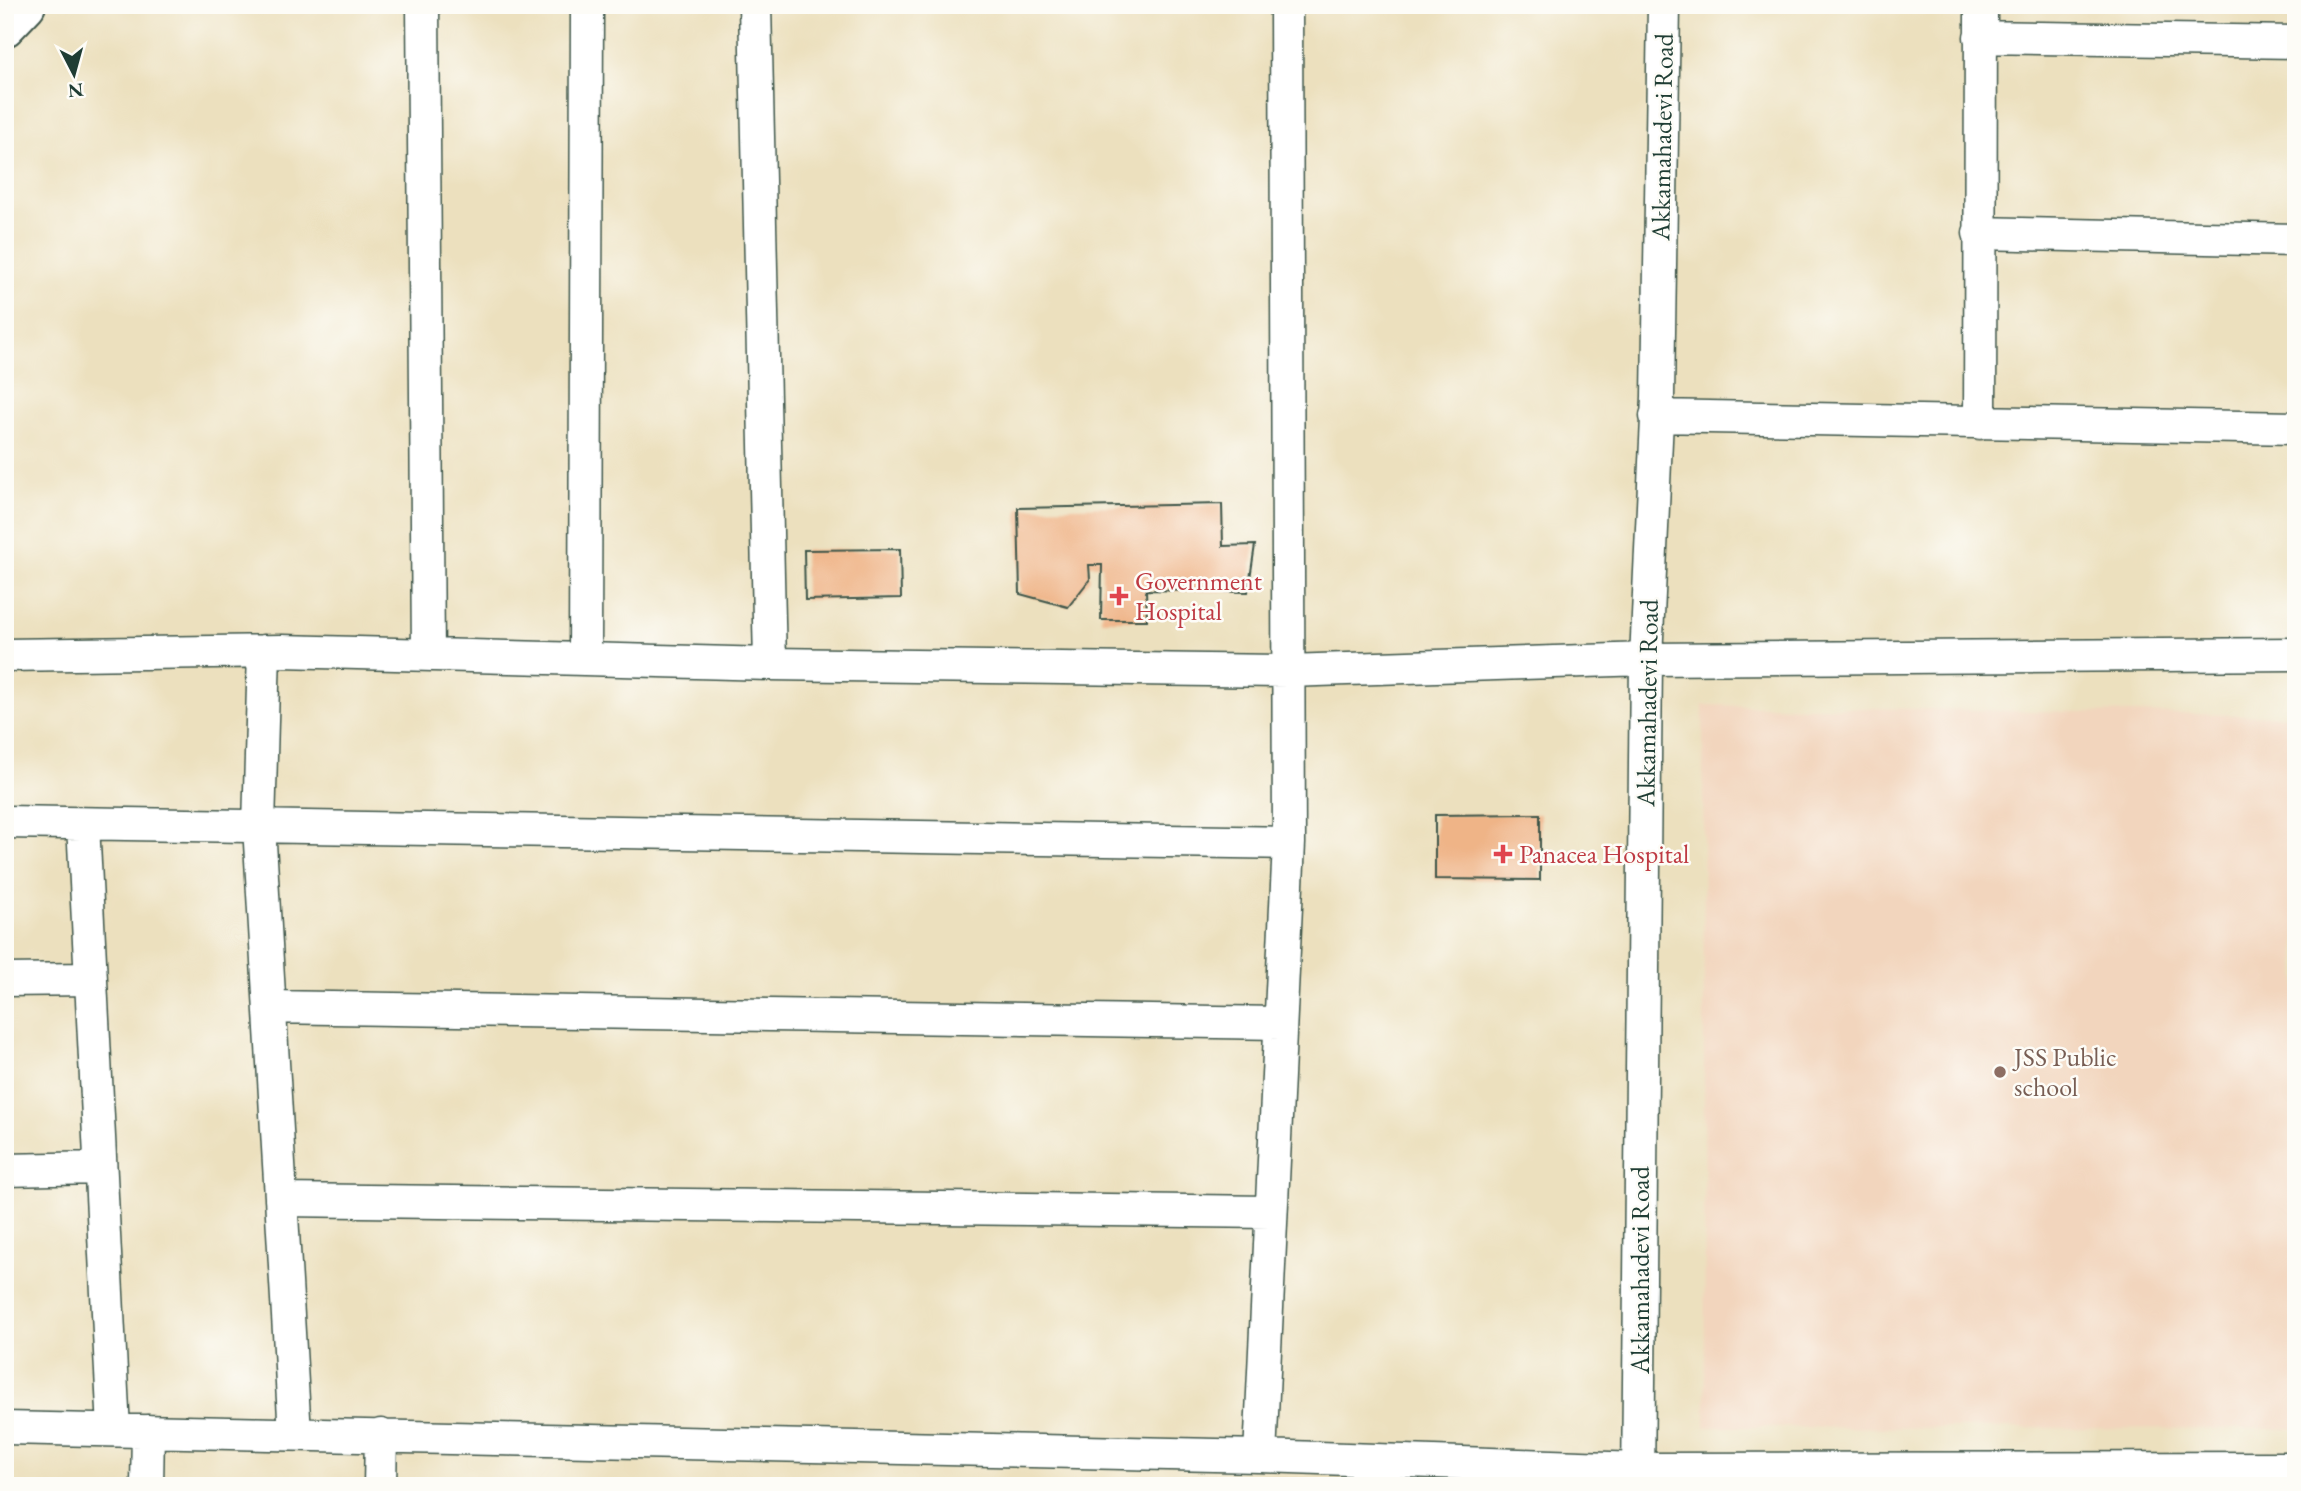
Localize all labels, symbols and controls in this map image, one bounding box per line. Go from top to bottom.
street label: Akkamahadevi Road [1643,32,1681,242]
north arrow [38,38,108,108]
text: N [66,77,85,104]
place label: Government Hospital [1135,564,1262,628]
marker: Government Hospital [1109,586,1129,606]
street label: Akkamahadevi Road [1628,598,1666,808]
place label: Panacea Hospital [1519,837,1689,871]
marker: Panacea Hospital [1493,844,1513,864]
place label: JSS Public school [2012,1040,2116,1104]
marker: JSS Public school [1992,1064,2008,1080]
street label: Akkamahadevi Road [1623,1165,1657,1375]

